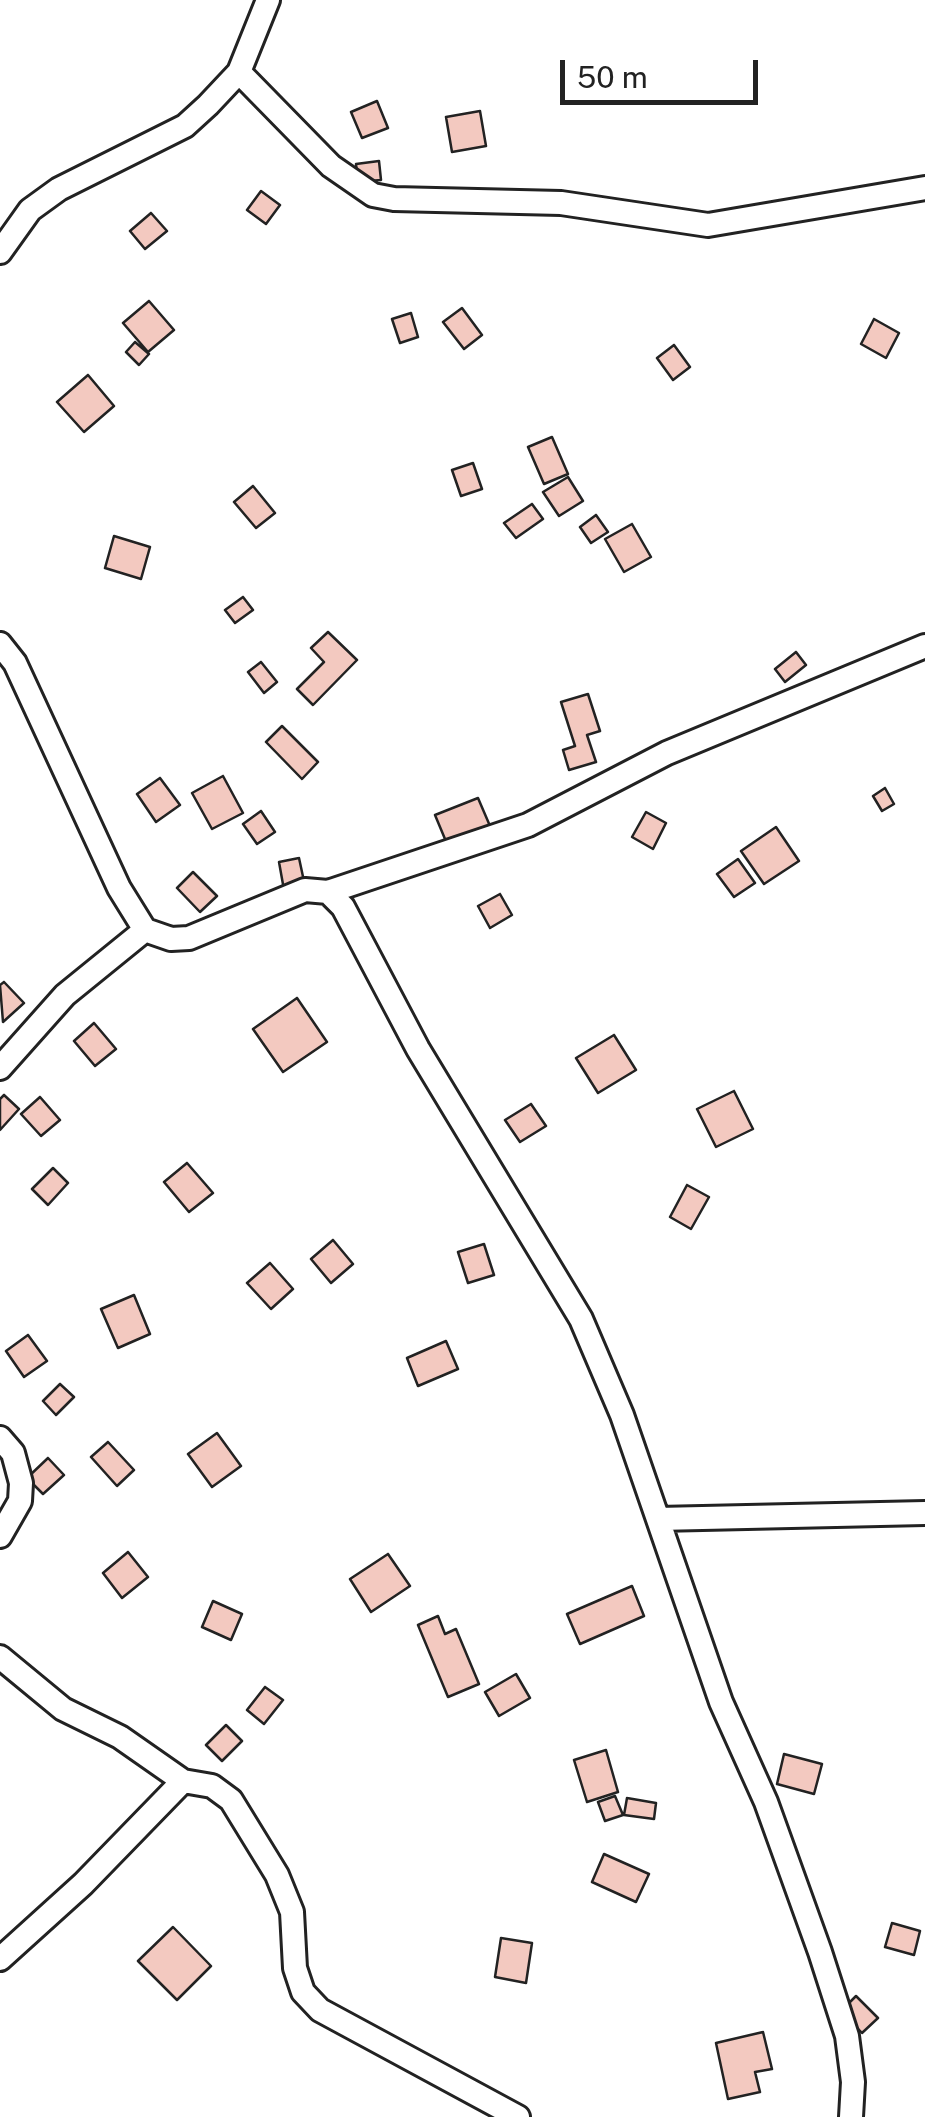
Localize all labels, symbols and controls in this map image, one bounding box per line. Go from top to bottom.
scale bar [565,40,762,102]
text: 50 m [577,59,648,95]

